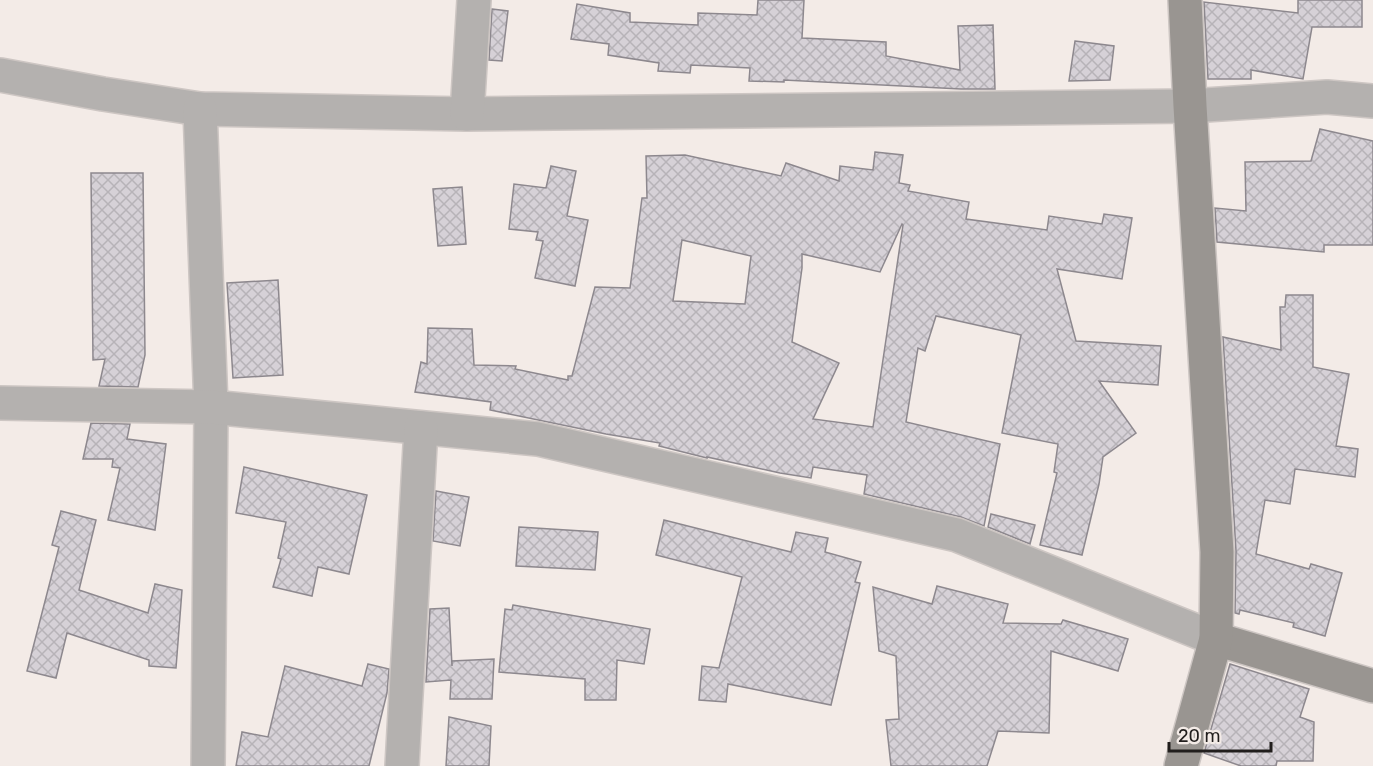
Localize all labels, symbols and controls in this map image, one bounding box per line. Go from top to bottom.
scale bar [1169,715,1271,753]
text: 20 m [1178,725,1220,747]

